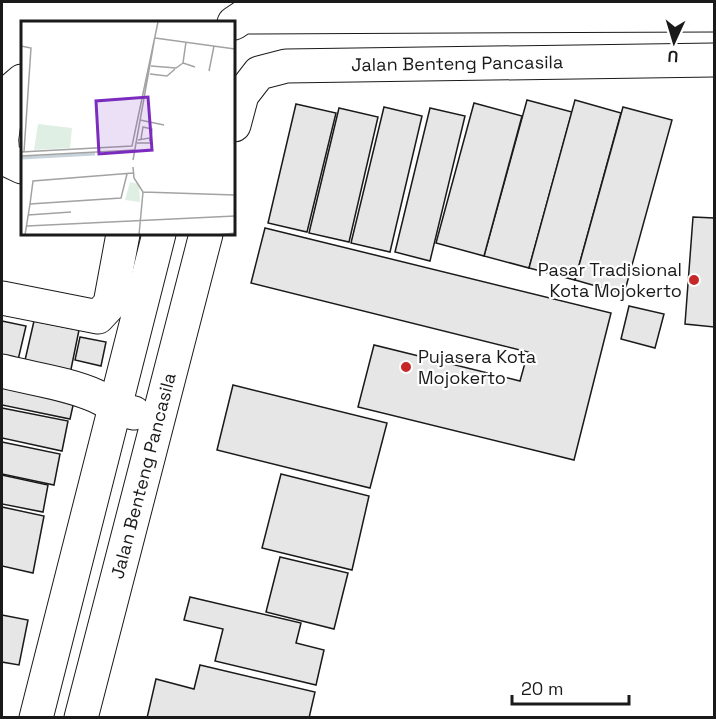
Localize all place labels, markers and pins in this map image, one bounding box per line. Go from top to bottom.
place label: Pasar Tradisional Kota Mojokerto [538,258,682,302]
marker: Pasar Tradisional Kota Mojokerto [687,273,701,287]
place label: Pujasera Kota Mojokerto [418,345,536,389]
marker: Pujasera Kota Mojokerto [399,360,413,374]

